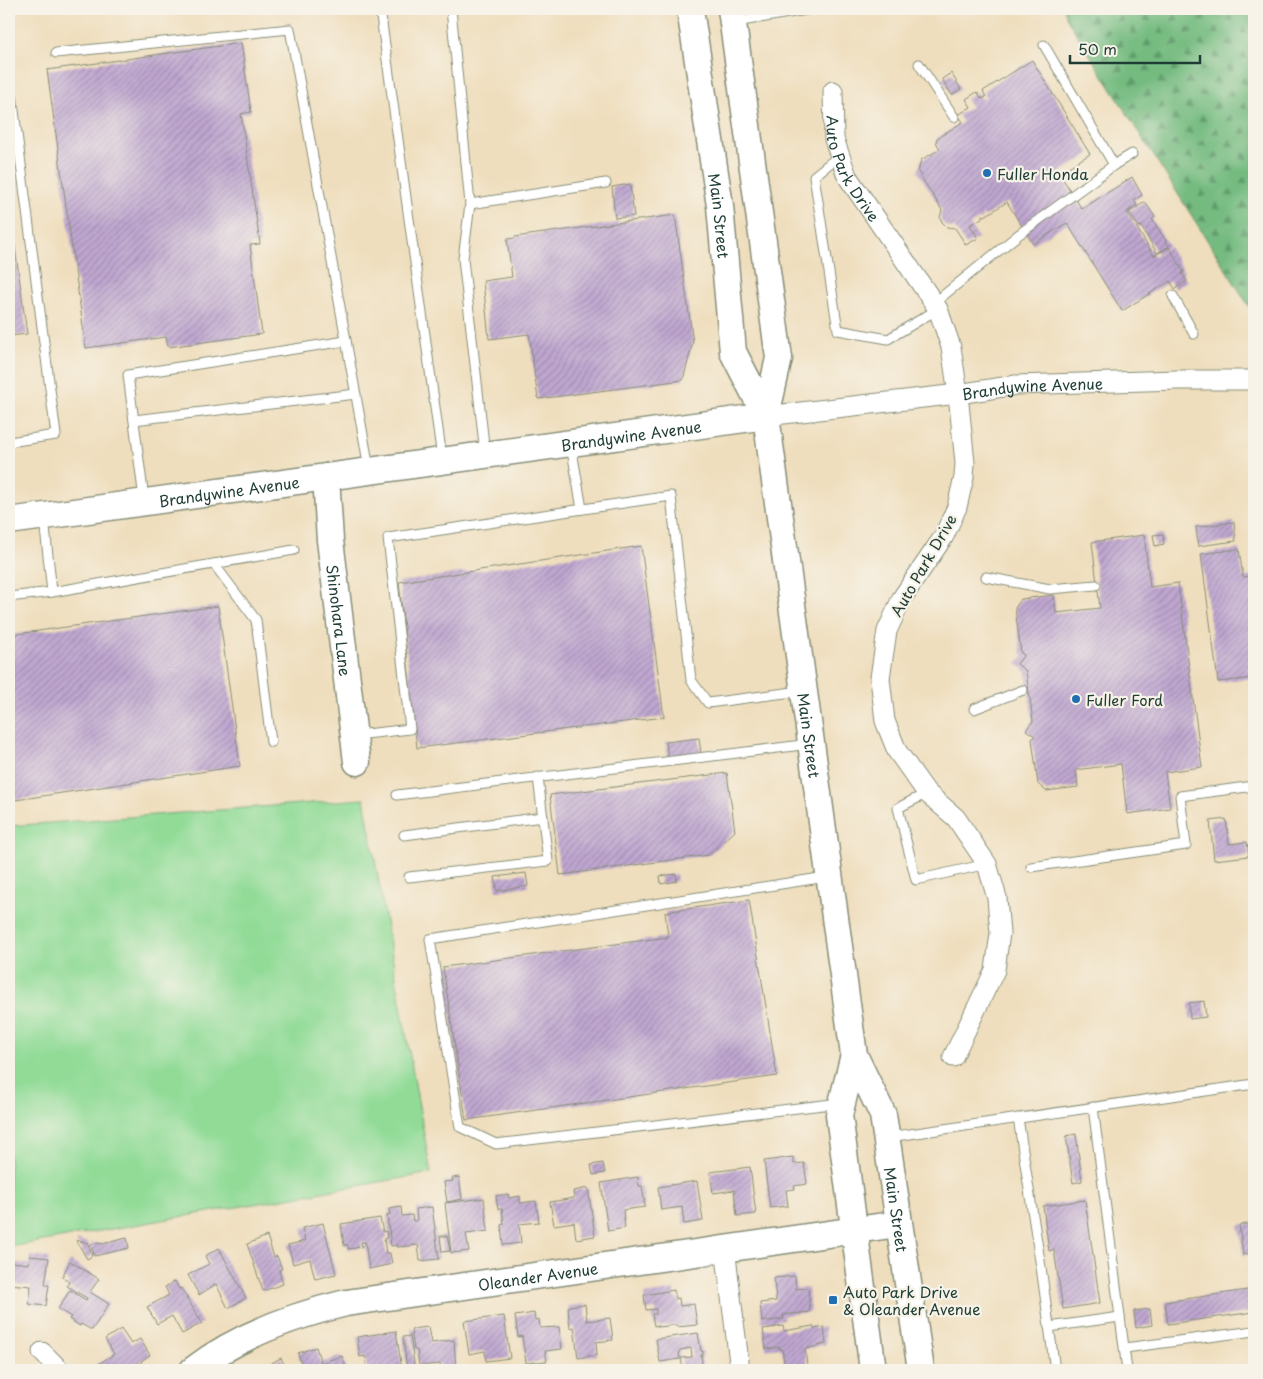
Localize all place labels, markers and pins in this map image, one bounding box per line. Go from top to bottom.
place label: Fuller Honda [997,162,1089,185]
marker: Fuller Honda [981,167,993,179]
place label: Fuller Ford [1086,688,1163,711]
marker: Fuller Ford [1070,693,1082,705]
place label: Auto Park Drive & Oleander Avenue [843,1280,980,1320]
marker: Auto Park Drive & Oleander Avenue [827,1294,839,1306]

